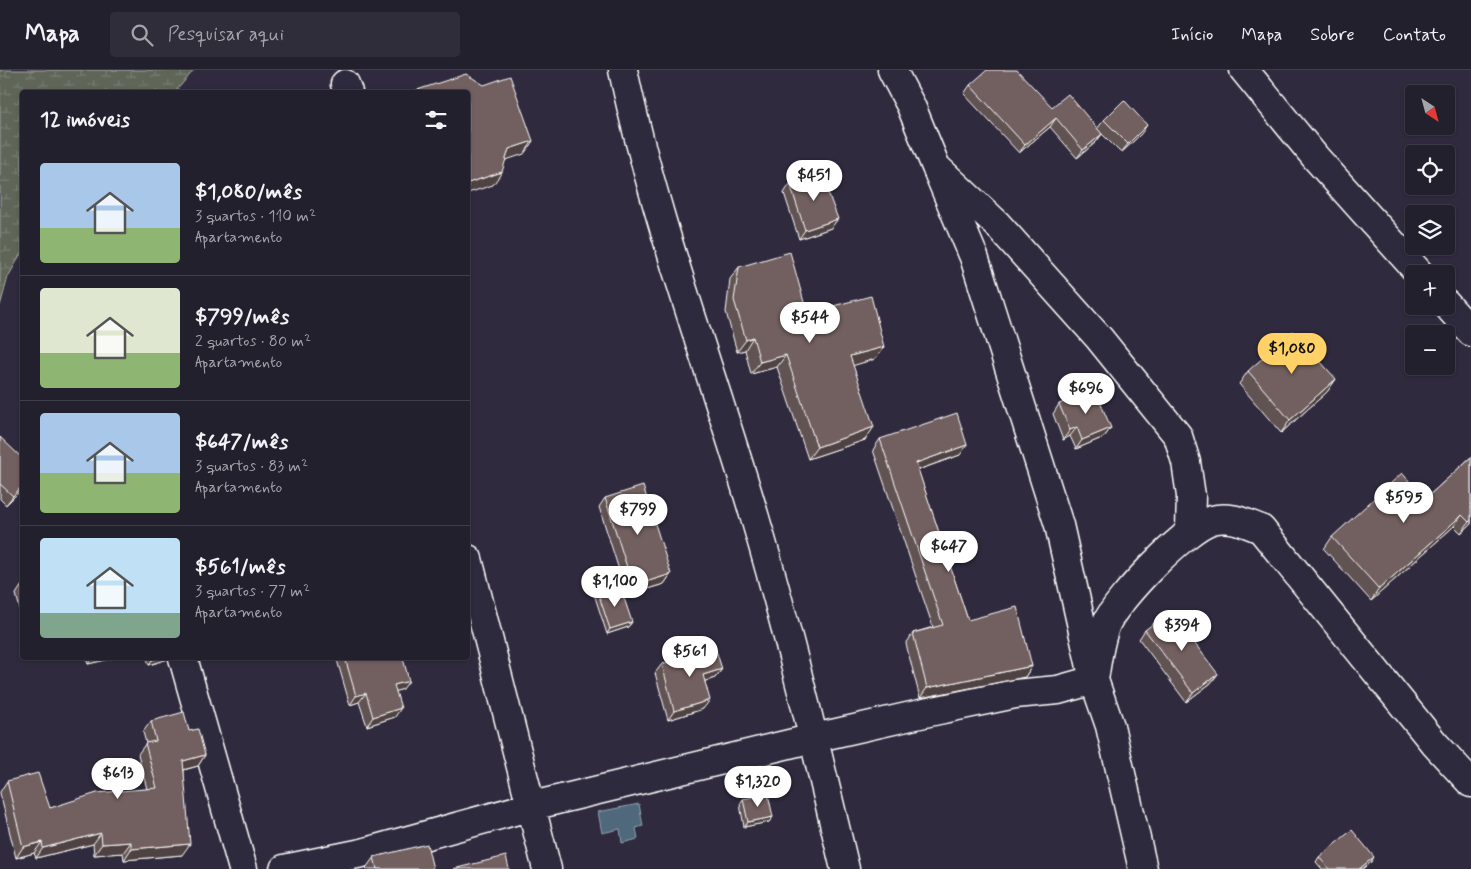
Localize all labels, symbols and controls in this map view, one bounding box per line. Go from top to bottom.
search box [110,12,460,57]
text: Mapa [25,19,80,50]
icon: search [128,21,156,49]
text: Pesquisar aqui [168,22,284,47]
text: Início [1171,23,1213,47]
text: Mapa [1241,23,1282,47]
text: Sobre [1310,23,1355,47]
text: Contato [1383,23,1446,47]
north arrow [1405,85,1455,135]
map controls [1405,85,1455,375]
text: 12 imóveis [40,106,130,134]
icon: filters [422,106,450,134]
button: locate [1405,145,1455,195]
pin: $451 [784,160,844,202]
text: $451 [797,165,831,186]
text: $1,080/mês [195,178,302,206]
icon: home [80,183,140,243]
button: layers [1405,205,1455,255]
text: 3 quartos · 110 m² [195,206,316,227]
text: Apartamento [195,227,282,248]
button: + [1405,265,1455,315]
pin: $544 [780,302,840,344]
text: $799/mês [195,303,289,331]
text: $544 [791,307,829,328]
icon: home [80,308,140,368]
button: − [1405,325,1455,375]
text: 2 quartos · 80 m² [195,331,311,352]
pin: $1,080 [1251,332,1333,375]
text: $1,080 [1269,338,1315,359]
text: Apartamento [195,352,282,373]
pin: $696 [1056,372,1116,415]
text: $696 [1069,378,1103,399]
text: $647/mês [195,428,288,456]
icon: home [80,433,140,493]
text: 3 quartos · 83 m² [195,456,308,477]
text: Apartamento [195,477,282,498]
pin: $595 [1374,482,1434,524]
text: $595 [1385,487,1423,508]
pin: $799 [608,494,668,536]
text: $799 [619,499,657,520]
pin: $647 [919,530,979,573]
text: $647 [931,536,967,557]
text: $561/mês [195,553,285,581]
icon: home [80,558,140,618]
pin: $1,100 [574,566,656,608]
text: $1,100 [592,571,638,592]
text: 3 quartos · 77 m² [195,581,310,602]
text: Apartamento [195,602,282,623]
pin: $394 [1152,610,1212,652]
text: $394 [1164,615,1200,636]
pin: $561 [660,636,720,678]
text: $561 [673,641,707,662]
pin: $613 [88,758,148,800]
text: $613 [102,763,134,784]
pin: $1,320 [717,766,799,808]
text: $1,320 [735,771,781,792]

